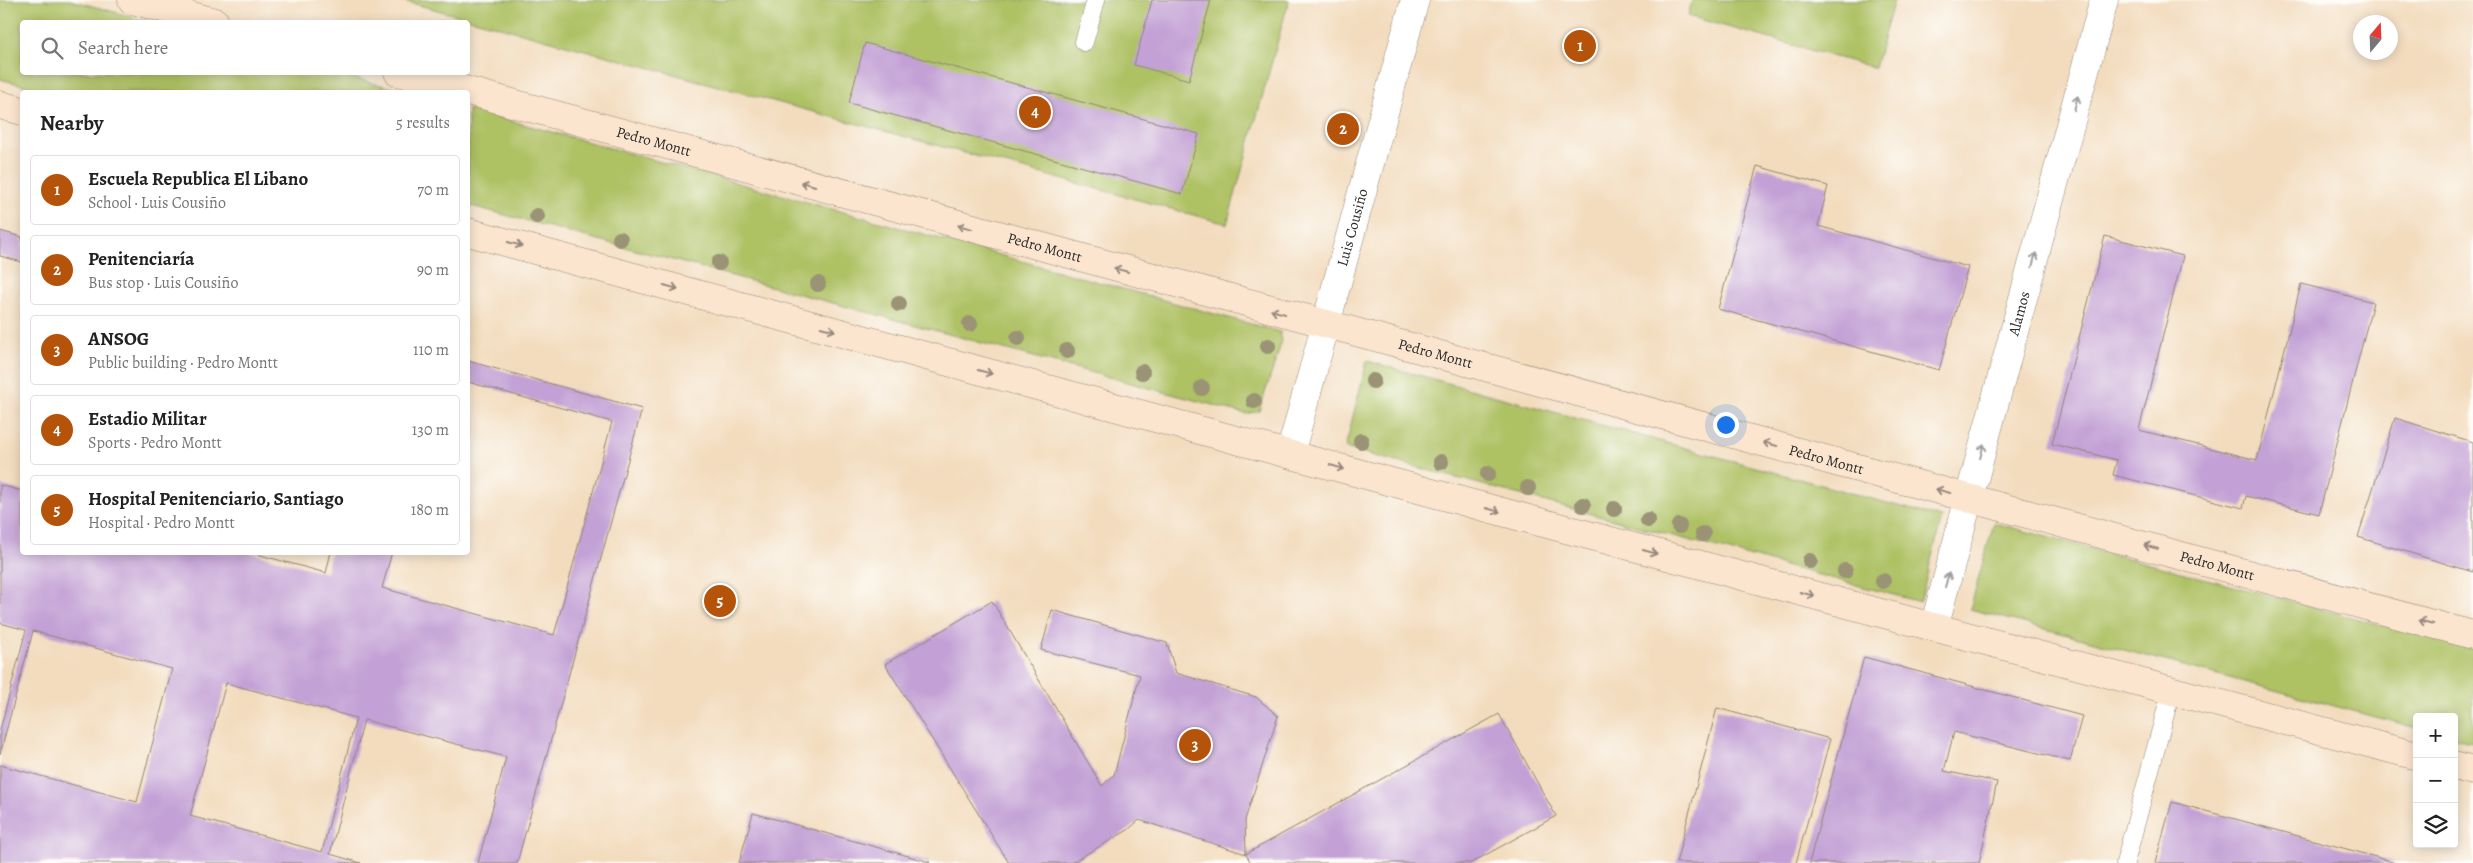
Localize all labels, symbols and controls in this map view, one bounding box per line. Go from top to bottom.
north arrow [2353,15,2398,60]
search box [20,20,470,75]
pin: 1 [1564,27,1596,65]
icon: search [38,34,66,62]
text: Search here [78,35,168,61]
pin: 4 [1019,93,1051,131]
one-way arrow [2072,95,2081,111]
text: Nearby [40,109,103,137]
pin: 2 [1327,110,1359,148]
text: 5 results [396,112,450,134]
street label: Pedro Montt [614,122,693,161]
text: Escuela Republica El Libano [88,166,308,192]
text: 1 [54,179,60,201]
text: 70 m [417,179,449,201]
one-way arrow [800,179,816,188]
street label: Luis Cousiño [1332,186,1373,269]
text: School · Luis Cousiño [88,192,226,214]
one-way arrow [957,222,973,231]
street label: Pedro Montt [1005,228,1084,267]
one-way arrow [506,240,522,250]
text: Penitenciaría [88,246,195,272]
one-way arrow [2029,252,2039,268]
text: 2 [53,259,61,281]
text: 90 m [417,259,449,281]
one-way arrow [1114,264,1130,274]
text: Bus stop · Luis Cousiño [88,272,239,294]
one-way arrow [663,283,679,292]
street label: Alamos [2003,289,2035,339]
one-way arrow [1271,307,1287,316]
one-way arrow [820,325,836,335]
text: ANSOG [88,326,149,352]
street label: Pedro Montt [1396,334,1475,373]
text: 3 [54,339,60,361]
text: 110 m [413,339,449,361]
text: Public building · Pedro Montt [88,352,278,374]
one-way arrow [977,368,993,377]
text: Estadio Militar [88,406,207,432]
your location [1713,412,1739,438]
text: 4 [53,419,61,441]
text: 130 m [412,419,449,441]
text: Sports · Pedro Montt [88,432,222,454]
one-way arrow [1762,439,1778,448]
street label: Pedro Montt [1787,440,1866,479]
one-way arrow [1978,443,1987,459]
one-way arrow [1328,463,1344,472]
one-way arrow [1936,485,1952,495]
text: Hospital Penitenciario, Santiago [88,486,344,512]
text: 5 [54,499,60,521]
text: 180 m [411,499,449,521]
one-way arrow [1485,506,1501,515]
text: Hospital · Pedro Montt [88,512,235,534]
one-way arrow [2143,542,2159,551]
street label: Pedro Montt [2178,546,2257,585]
one-way arrow [1642,548,1658,557]
one-way arrow [1943,573,1952,589]
pin: 5 [704,582,736,620]
one-way arrow [1799,589,1815,599]
one-way arrow [2418,616,2434,626]
map controls [2413,713,2458,848]
button: + [2413,713,2458,758]
pin: 3 [1179,726,1211,764]
button: − [2413,758,2458,803]
button: layers [2413,803,2458,848]

